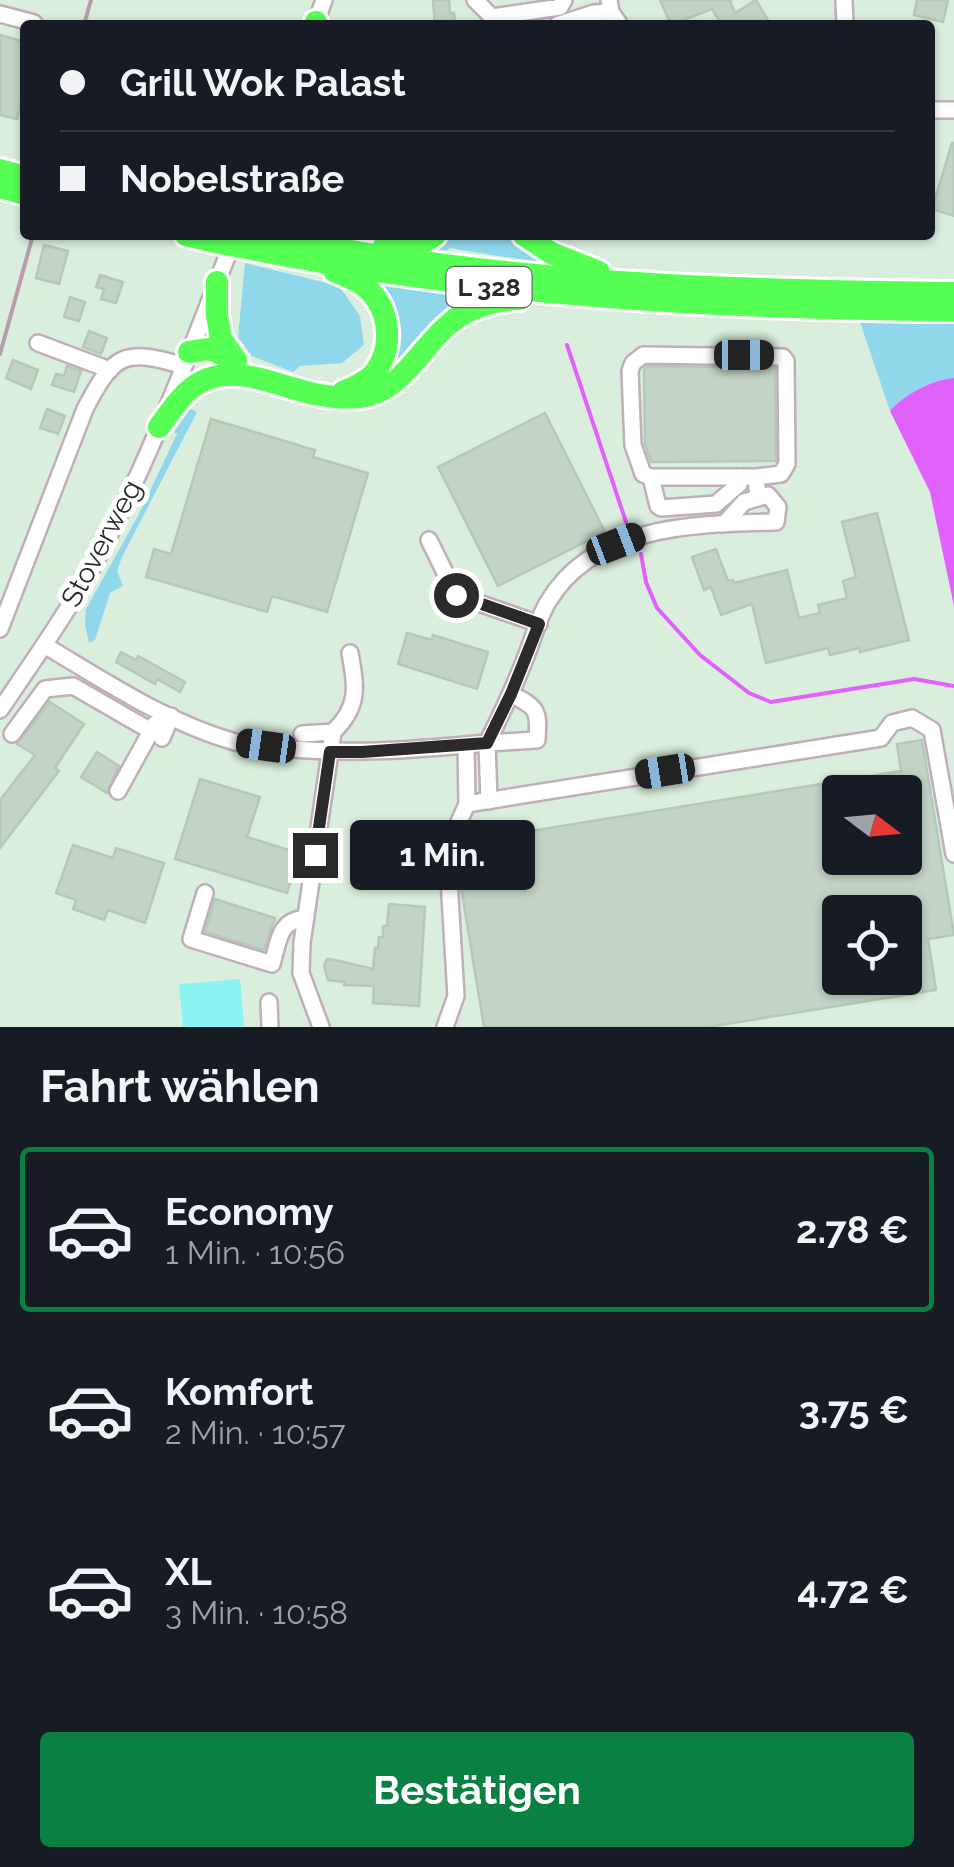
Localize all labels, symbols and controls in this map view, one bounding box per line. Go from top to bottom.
text: Grill Wok Palast [120,60,406,105]
text: Nobelstraße [120,156,344,201]
road number: L 328 [446,267,532,307]
car [714,340,774,370]
street label: Stoverweg [54,474,149,612]
car [583,519,649,569]
route start [434,573,479,618]
car [234,727,298,765]
car [633,751,697,791]
north arrow [822,775,922,875]
map controls [822,775,922,995]
callout: 1 Min. [350,820,535,890]
route end [293,833,338,878]
text: 1 Min. [400,836,485,873]
button: locate [822,895,922,995]
text: Fahrt wählen [40,1060,320,1113]
icon: car [45,1185,135,1275]
text: Economy [165,1189,334,1234]
text: 2.78 € [796,1207,909,1252]
text: 1 Min. · 10:56 [165,1234,345,1271]
icon: car [45,1365,135,1455]
text: Komfort [165,1369,314,1414]
text: 3.75 € [799,1387,909,1432]
text: 2 Min. · 10:57 [165,1414,346,1451]
icon: car [45,1545,135,1635]
text: XL [165,1549,212,1594]
text: 4.72 € [797,1567,909,1612]
text: 3 Min. · 10:58 [165,1594,348,1631]
button: Bestätigen [40,1732,914,1847]

